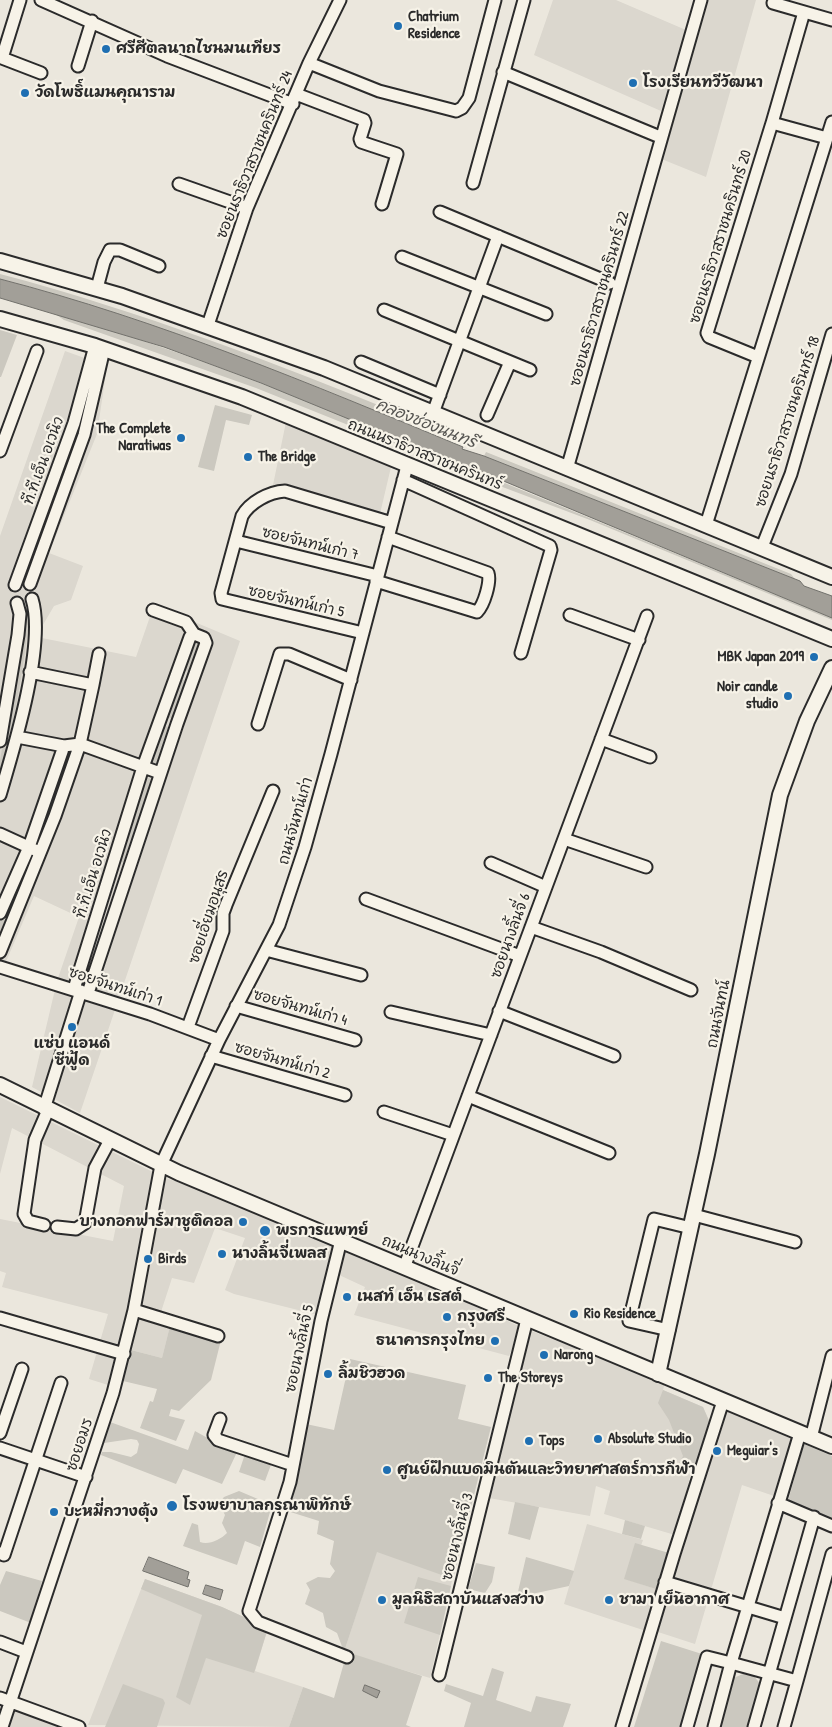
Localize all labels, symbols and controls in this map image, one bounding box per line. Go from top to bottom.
place label: Chatrium Residence [408,8,460,43]
marker: Chatrium Residence [392,20,404,32]
place label: ศรีศีตลนาถไชนมนเทียร [116,40,281,58]
marker: ศรีศีตลนาถไชนมนเทียร [100,43,112,55]
street label: ซอยนราธิวาสราชนครินทร์ 24 [213,68,297,242]
place label: โรงเรียนทวีวัฒนา [643,74,763,92]
marker: โรงเรียนทวีวัฒนา [627,77,639,89]
place label: วัดโพธิ์แมนคุณาราม [35,84,175,102]
marker: วัดโพธิ์แมนคุณาราม [19,87,31,99]
street label: ซอยนราธิวาสราชนครินทร์ 20 [686,148,756,326]
street label: ซอยนราธิวาสราชนครินทร์ 22 [566,209,634,389]
street label: ซอยนราธิวาสราชนครินทร์ 18 [752,334,824,510]
water label: คลองช่องนนทรี [373,395,479,453]
street label: ที.ที.เอ็น อเวนิว [20,414,68,508]
street label: ถนนนราธิวาสราชนครินทร์ [345,416,505,494]
place label: The Complete Naratiwas [96,420,171,455]
marker: The Complete Naratiwas [175,432,187,444]
place label: The Bridge [258,448,316,466]
marker: The Bridge [242,451,254,463]
street label: ซอยจันทน์เก่า 7 [260,523,360,565]
street label: ซอยจันทน์เก่า 5 [246,582,346,622]
place label: MBK Japan 2019 [718,648,804,666]
marker: MBK Japan 2019 [808,651,820,663]
place label: Noir candle studio [717,678,778,713]
marker: Noir candle studio [782,690,794,702]
street label: ถนนจันทน์เก่า [275,775,317,867]
street label: ที.ที.เอ็น อเวนิว [72,827,116,921]
street label: ซอยเอี่ยมอนุสร [185,868,233,966]
street label: ซอยนางลิ้นจี่ 6 [487,891,535,981]
street label: ซอยจันทน์เก่า 1 [66,963,164,1011]
street label: ถนนจันทน์ [704,978,734,1050]
street label: ซอยจันทน์เก่า 4 [251,986,349,1030]
marker: แซ่บ แอนด์ ซีฟู้ด [66,1021,78,1033]
place label: แซ่บ แอนด์ ซีฟู้ด [34,1035,110,1070]
street label: ซอยจันทน์เก่า 2 [232,1039,332,1083]
place label: บางกอกฟาร์มาชูติคอล [80,1213,233,1231]
marker: บางกอกฟาร์มาชูติคอล [237,1216,249,1228]
place label: พรการแพทย์ [276,1222,368,1240]
marker: พรการแพทย์ [258,1224,272,1238]
street label: ถนนนางลิ้นจี่ [379,1232,461,1280]
place label: นางลิ้นจี่เพลส [232,1245,326,1263]
marker: นางลิ้นจี่เพลส [216,1248,228,1260]
place label: Birds [158,1250,186,1268]
marker: Birds [142,1253,154,1265]
place label: เนสท์ เอ็น เรสต์ [357,1288,462,1306]
marker: เนสท์ เอ็น เรสต์ [341,1291,353,1303]
street label: ซอยนางลิ้นจี่ 5 [282,1303,318,1395]
place label: Rio Residence [584,1305,656,1323]
place label: กรุงศรี [457,1308,505,1326]
marker: Rio Residence [568,1308,580,1320]
marker: กรุงศรี [441,1311,453,1323]
place label: ธนาคารกรุงไทย [376,1332,485,1350]
marker: ธนาคารกรุงไทย [489,1335,501,1347]
place label: Narong [554,1346,593,1364]
marker: Narong [538,1349,550,1361]
place label: ลิ้มชิวฮวด [338,1365,405,1383]
marker: ลิ้มชิวฮวด [322,1368,334,1380]
place label: The Storeys [498,1369,563,1387]
marker: The Storeys [482,1372,494,1384]
street label: ซอยอมร [63,1416,97,1474]
place label: Absolute Studio [608,1430,691,1448]
place label: Tops [539,1432,564,1450]
marker: Absolute Studio [592,1433,604,1445]
marker: Tops [523,1435,535,1447]
place label: Meguiar's [727,1442,778,1460]
marker: Meguiar's [711,1445,723,1457]
place label: ศูนย์ฝึกแบดมินตันและวิทยาศาสตร์การกีฬา [397,1461,695,1479]
marker: ศูนย์ฝึกแบดมินตันและวิทยาศาสตร์การกีฬา [381,1464,393,1476]
street label: ซอยนางลิ้นจี่ 3 [438,1491,478,1583]
place label: โรงพยาบาลกรุณาพิทักษ์ [183,1497,351,1515]
marker: โรงพยาบาลกรุณาพิทักษ์ [165,1499,179,1513]
place label: บะหมี่กวางตุ้ง [64,1503,158,1521]
marker: บะหมี่กวางตุ้ง [48,1506,60,1518]
place label: มูลนิธิสถาบันแสงสว่าง [392,1591,544,1609]
place label: ชามา เย็นอากาศ [619,1591,729,1609]
marker: มูลนิธิสถาบันแสงสว่าง [376,1594,388,1606]
marker: ชามา เย็นอากาศ [603,1594,615,1606]

